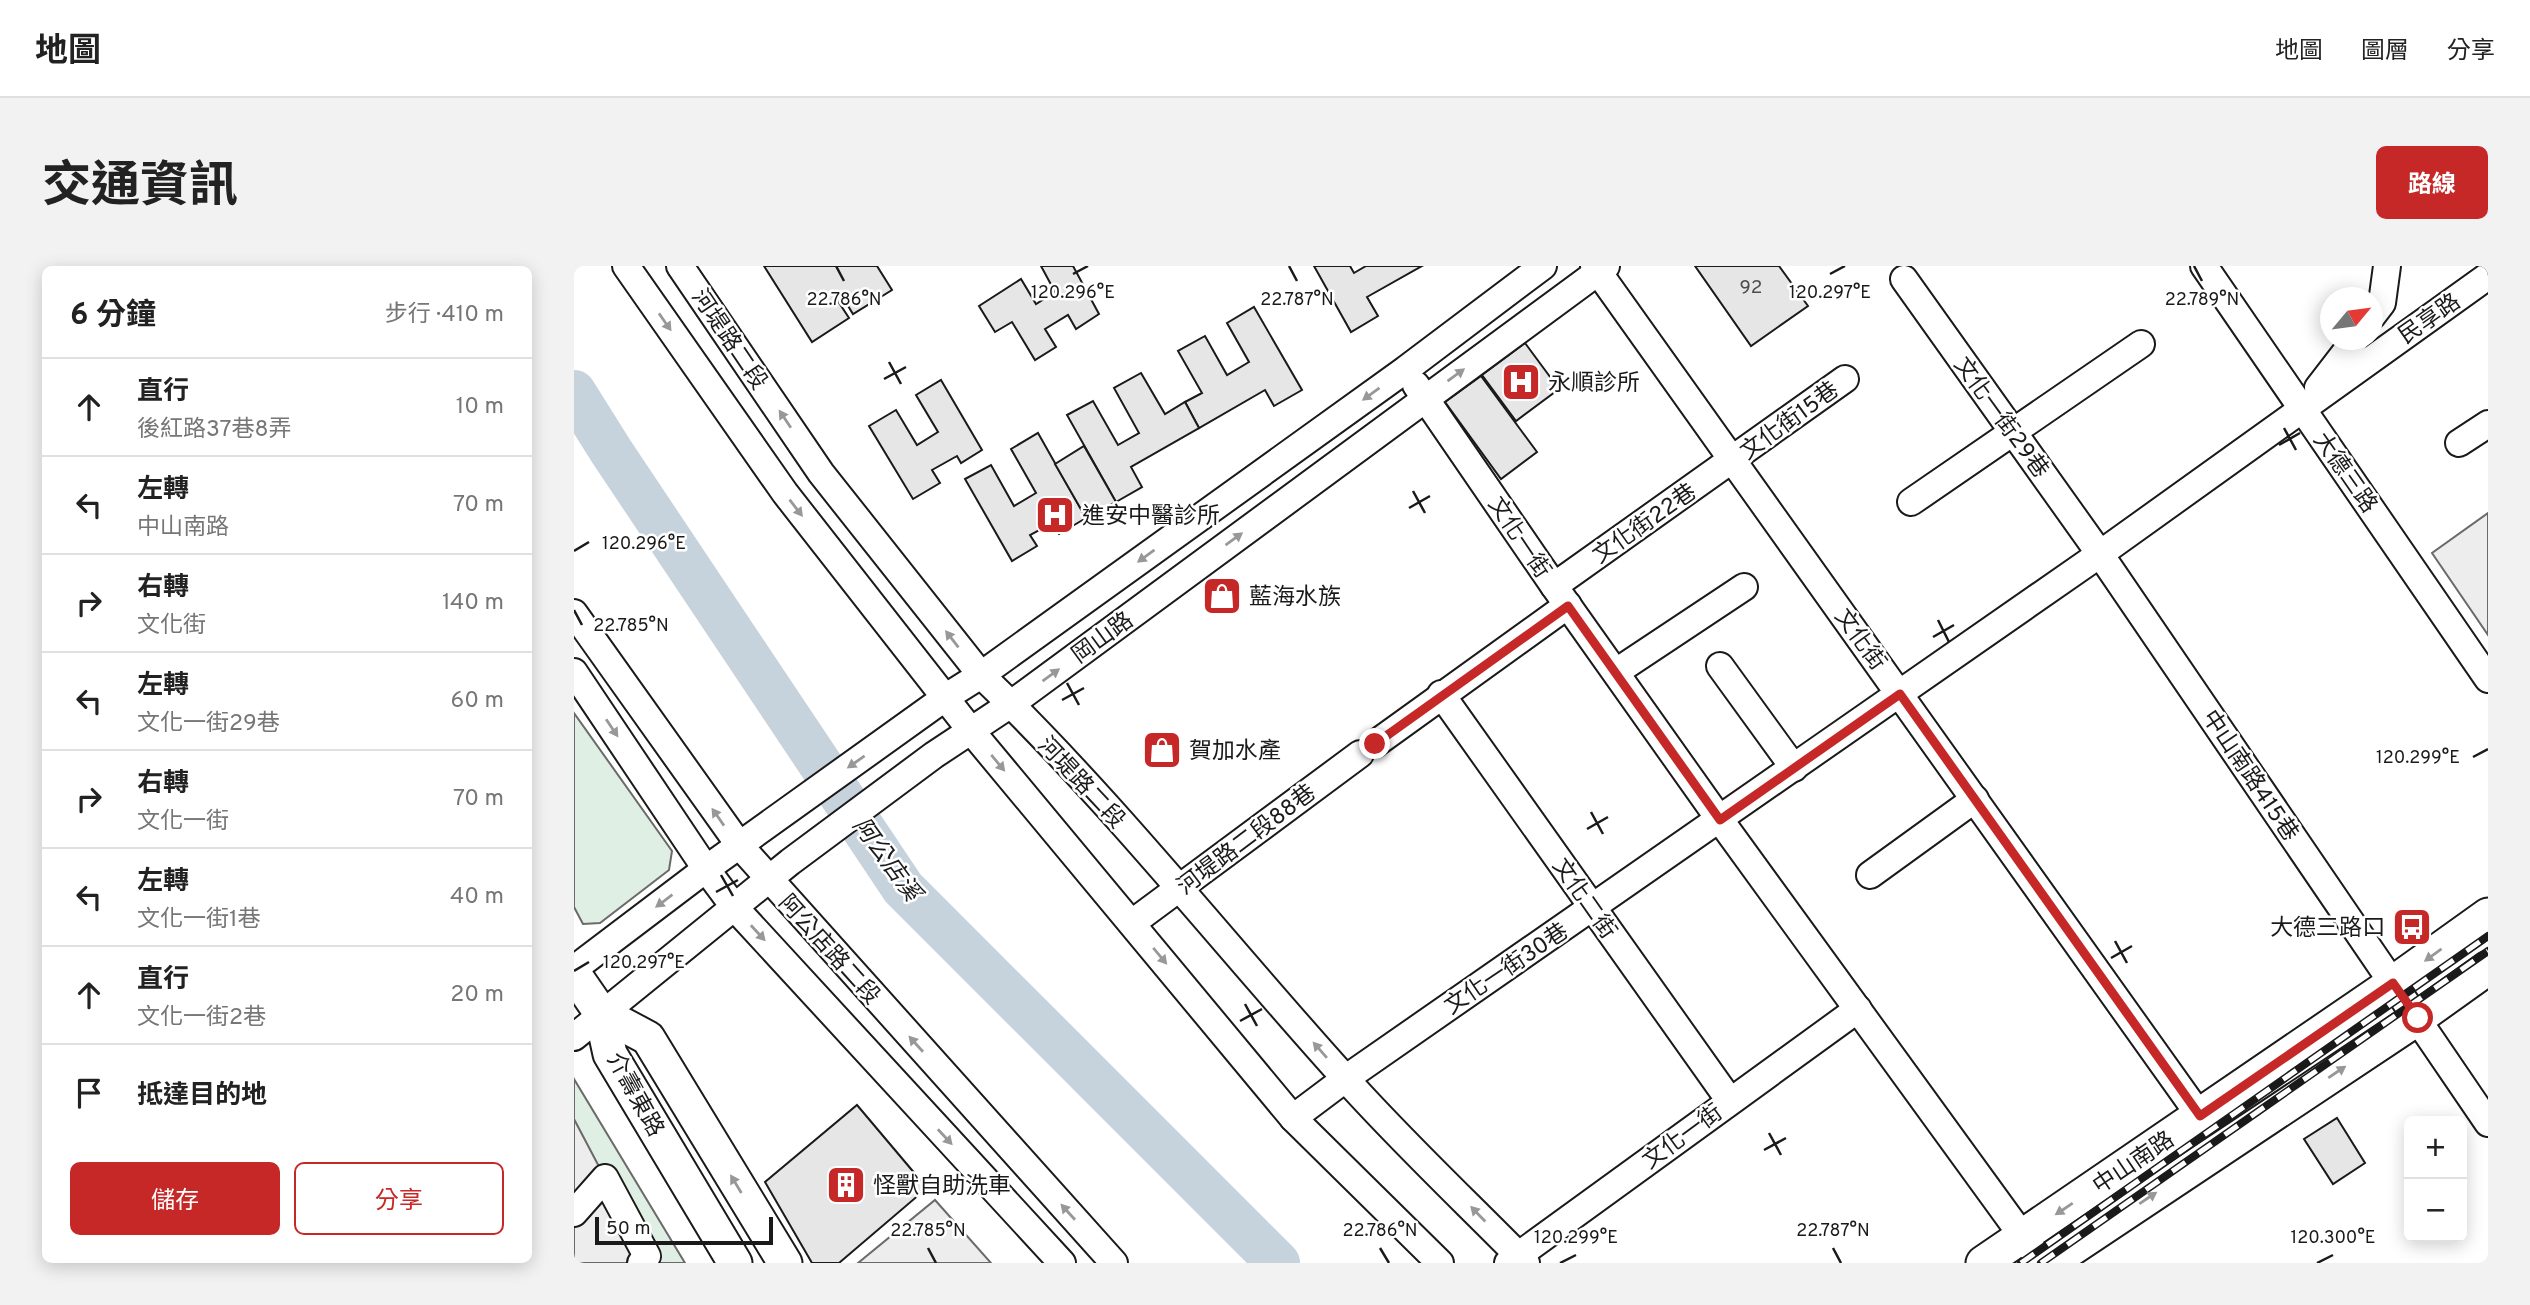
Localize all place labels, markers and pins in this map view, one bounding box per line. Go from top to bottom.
hospital icon: 永順診所 [1500,361,1542,403]
place label: 永順診所 [1548,370,1640,399]
hospital icon: 進安中醫診所 [1034,494,1076,536]
place label: 進安中醫診所 [1082,503,1220,532]
shop icon: 藍海水族 [1201,575,1243,617]
place label: 藍海水族 [1249,584,1341,613]
shop icon: 賀加水產 [1141,729,1183,771]
place label: 賀加水產 [1189,738,1281,767]
bus stop icon: 大德三路口 [2391,906,2433,948]
place label: 大德三路口 [2270,915,2385,944]
building icon: 怪獸自助洗車 [825,1164,867,1206]
place label: 怪獸自助洗車 [873,1173,1011,1202]

